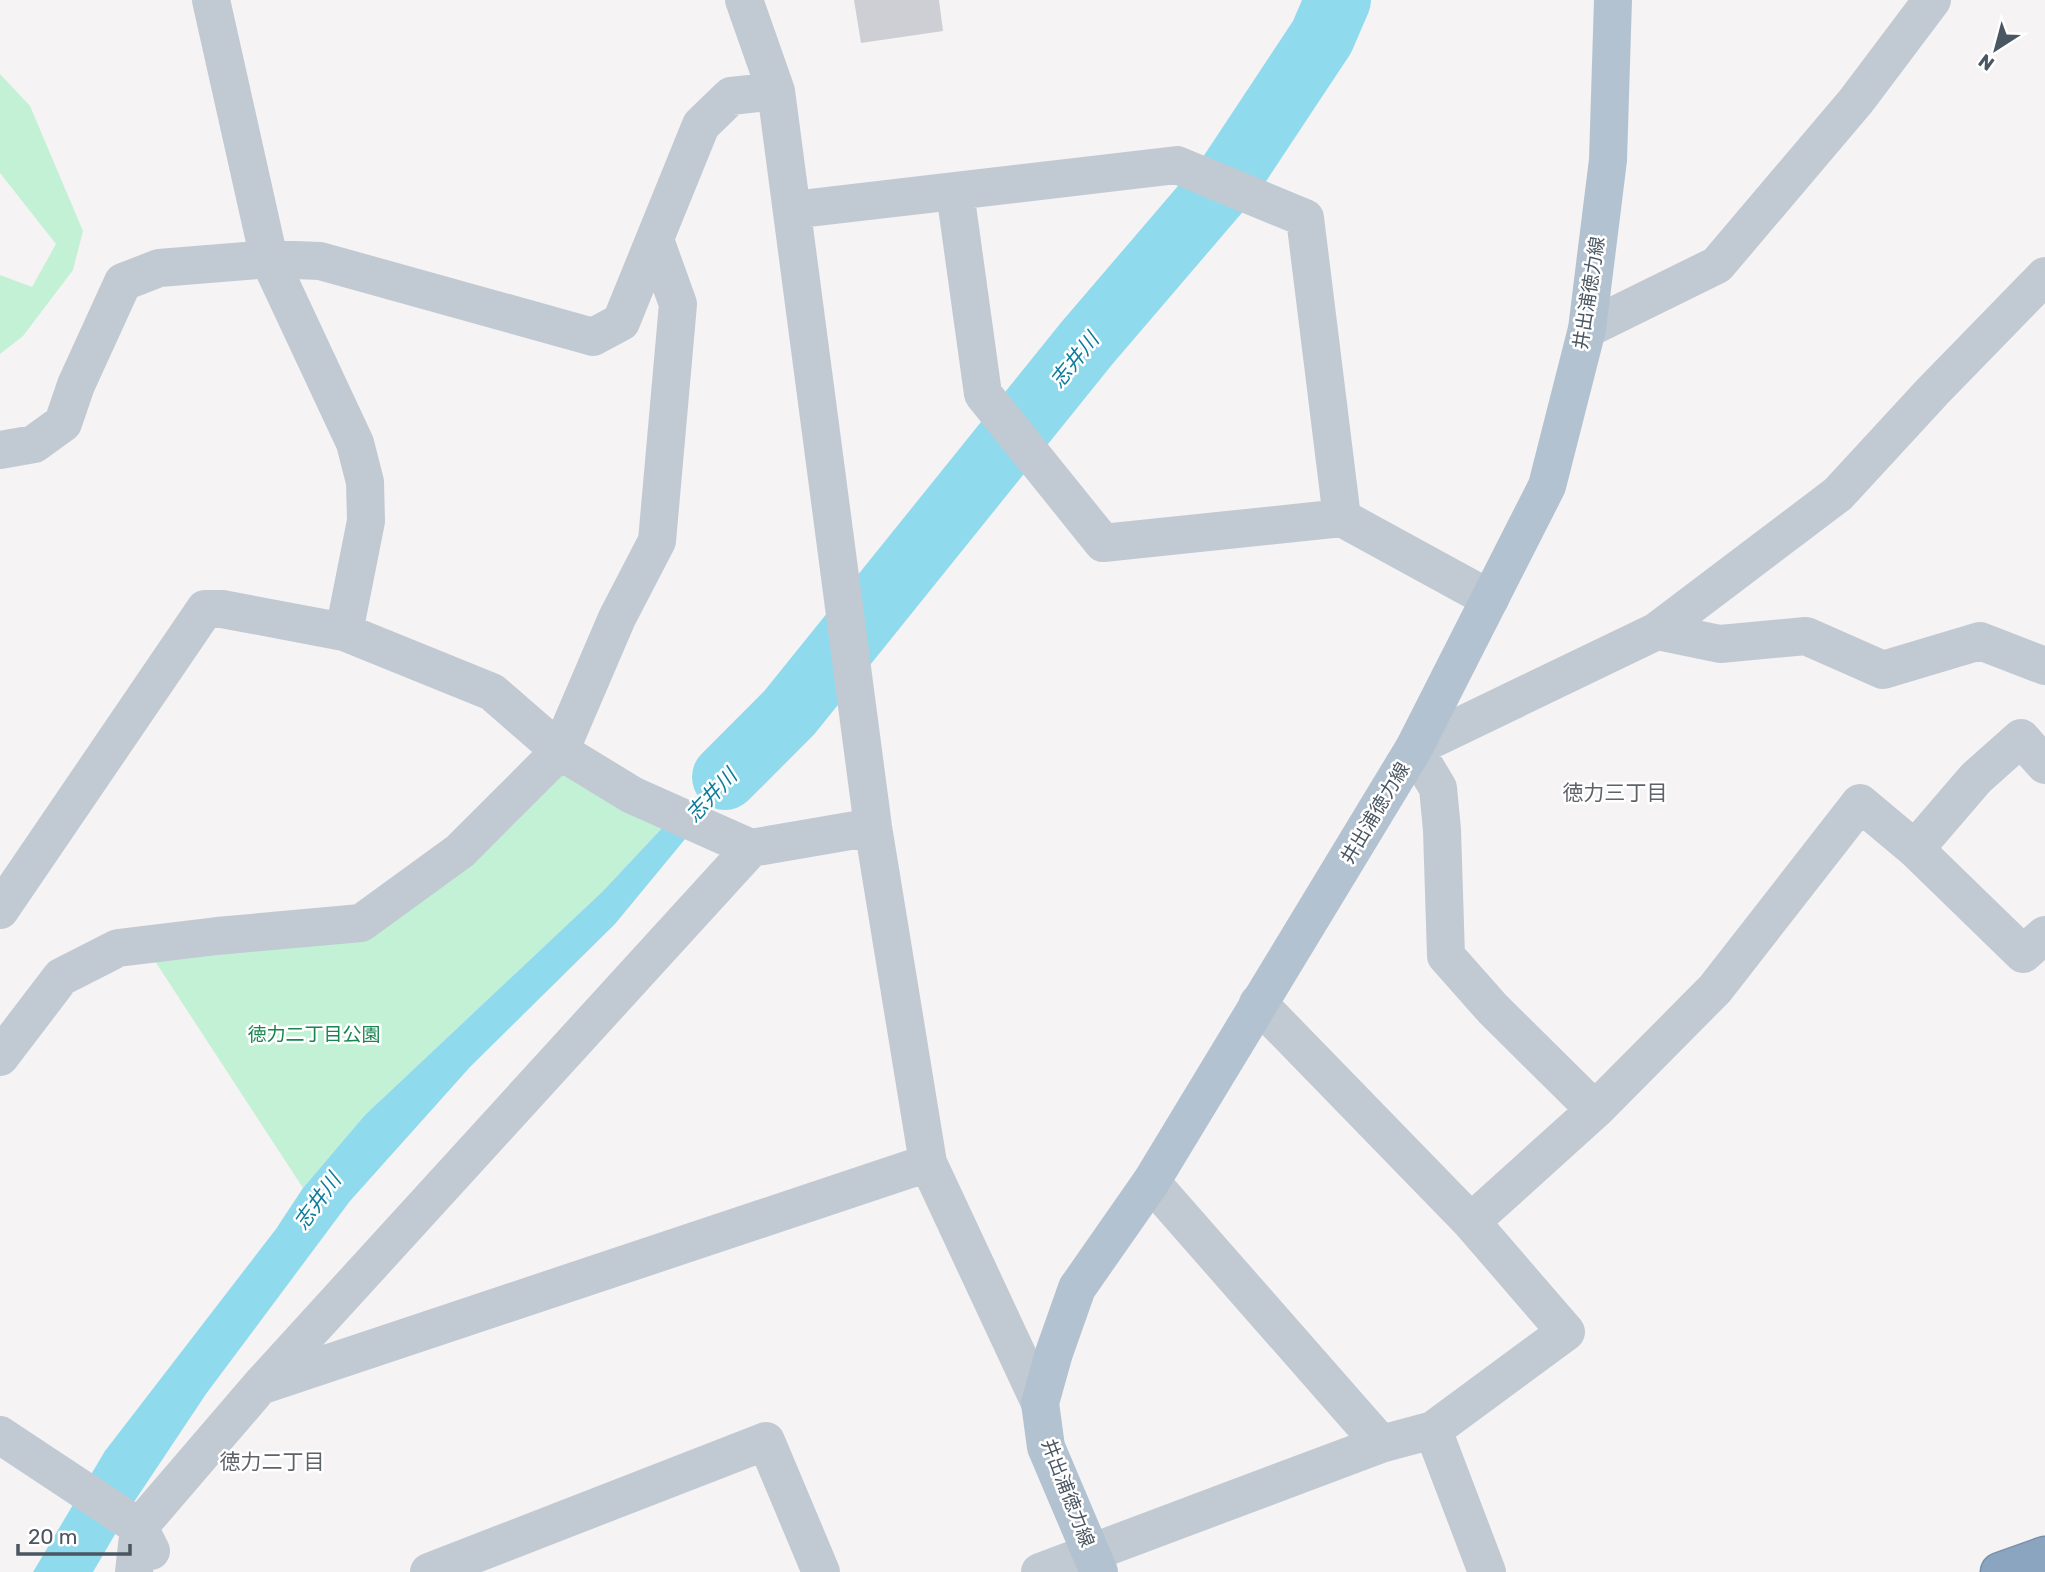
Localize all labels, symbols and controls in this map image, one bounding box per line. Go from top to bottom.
north arrow [1961,14,2031,84]
text: N [1974,49,1999,76]
street label: 井出浦徳力線 [1569,235,1609,351]
water label: 志井川 [1044,326,1105,392]
street label: 井出浦徳力線 [1336,758,1414,868]
water label: 志井川 [680,762,743,827]
district label: 徳力三丁目 [1563,780,1668,805]
park label: 徳力二丁目公園 [247,1023,381,1046]
water label: 志井川 [288,1167,347,1234]
street label: 井出浦徳力線 [1037,1436,1099,1550]
district label: 徳力二丁目 [220,1449,325,1474]
scale bar [18,1512,130,1556]
text: 20 m [28,1524,77,1549]

